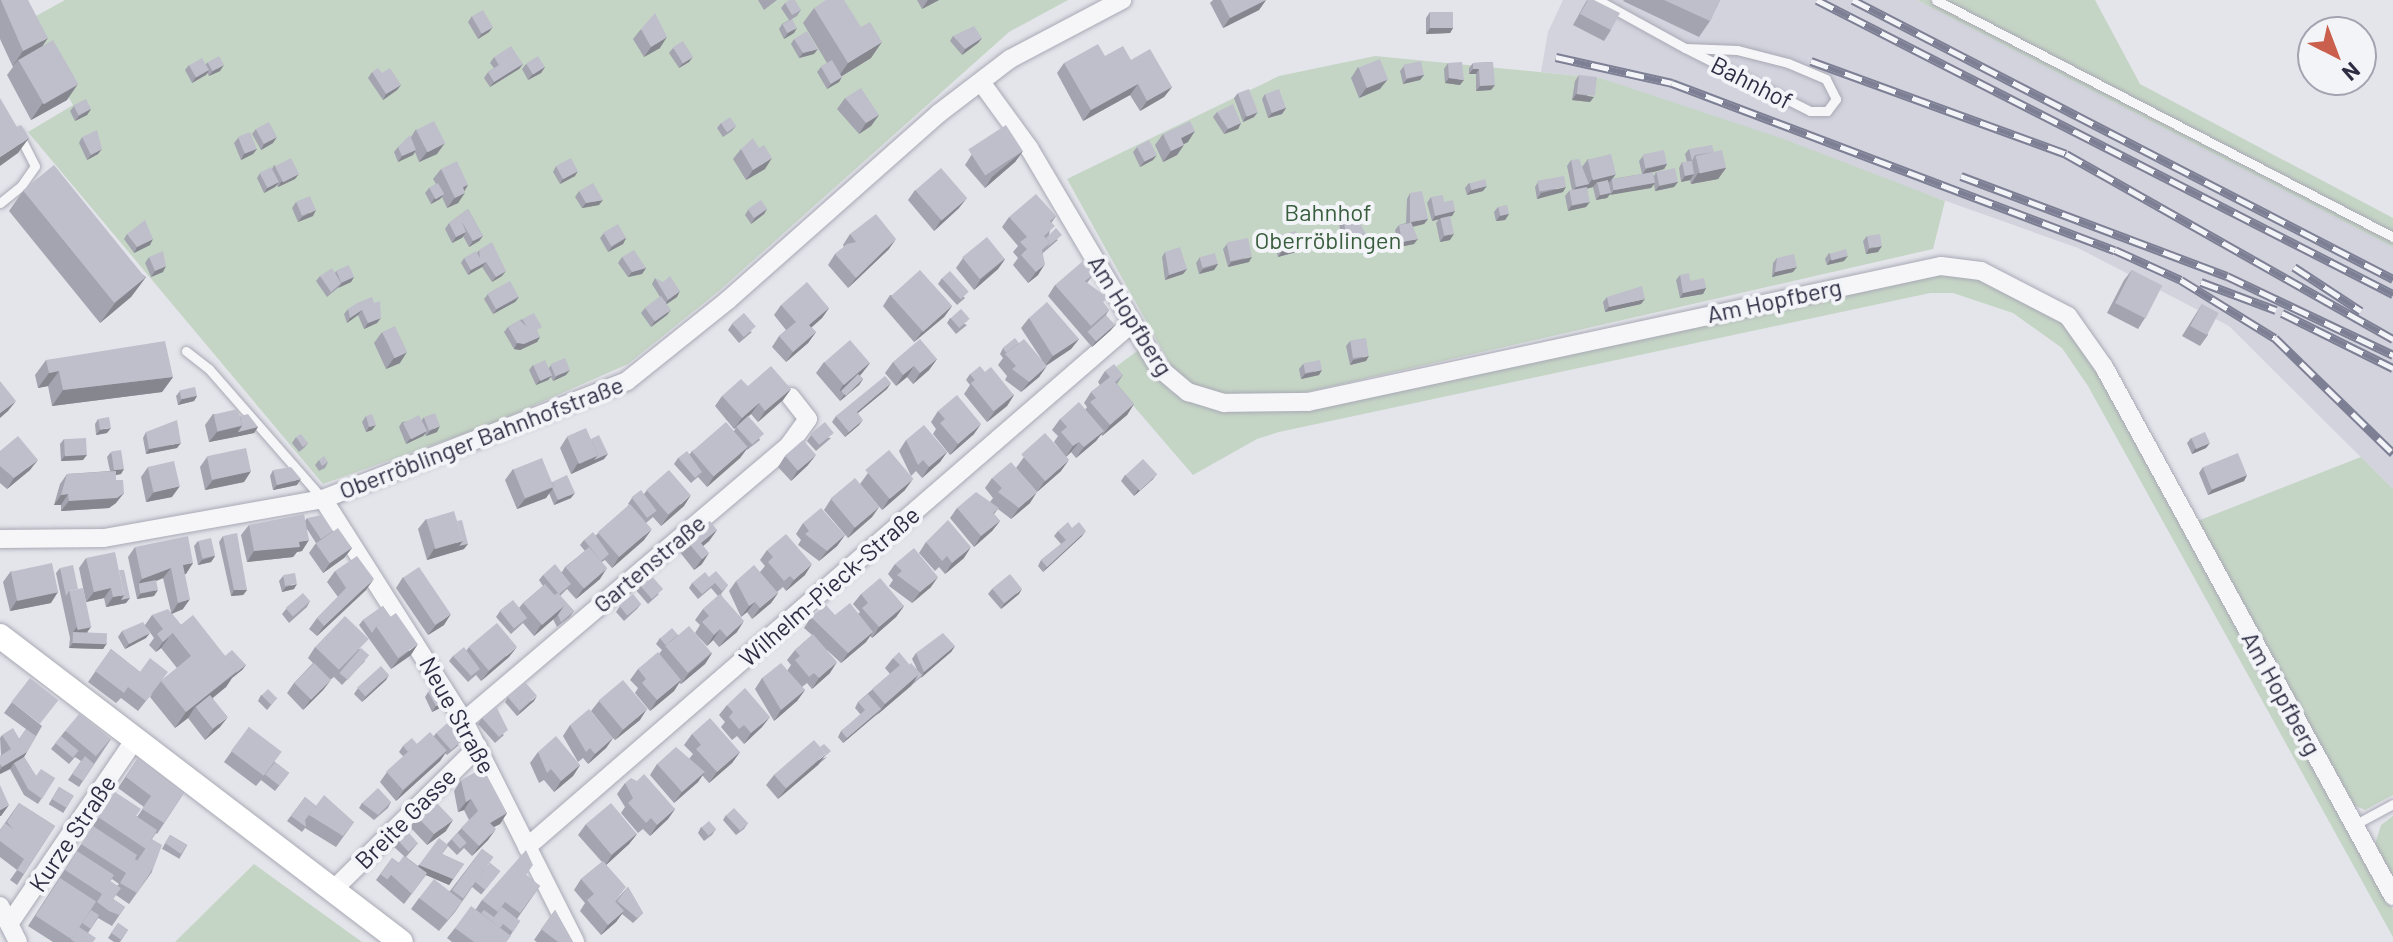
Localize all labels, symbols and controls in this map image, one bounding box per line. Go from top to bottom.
north arrow [2297,16,2377,96]
street label: Bahnhof [1707,49,1797,115]
text: N [2338,58,2366,87]
park label: Bahnhof Oberröblingen [1254,198,1402,254]
street label: Am Hopfberg [1083,249,1179,381]
street label: Am Hopfberg [1704,272,1844,328]
street label: Oberröblinger Bahnhofstraße [335,369,627,505]
street label: Wilhelm-Pieck-Straße [733,500,925,672]
street label: Gartenstraße [587,508,711,618]
street label: Am Hopfberg [2236,626,2328,760]
street label: Neue Straße [414,651,502,779]
street label: Breite Gasse [349,762,461,874]
street label: Kurze Straße [22,769,122,897]

